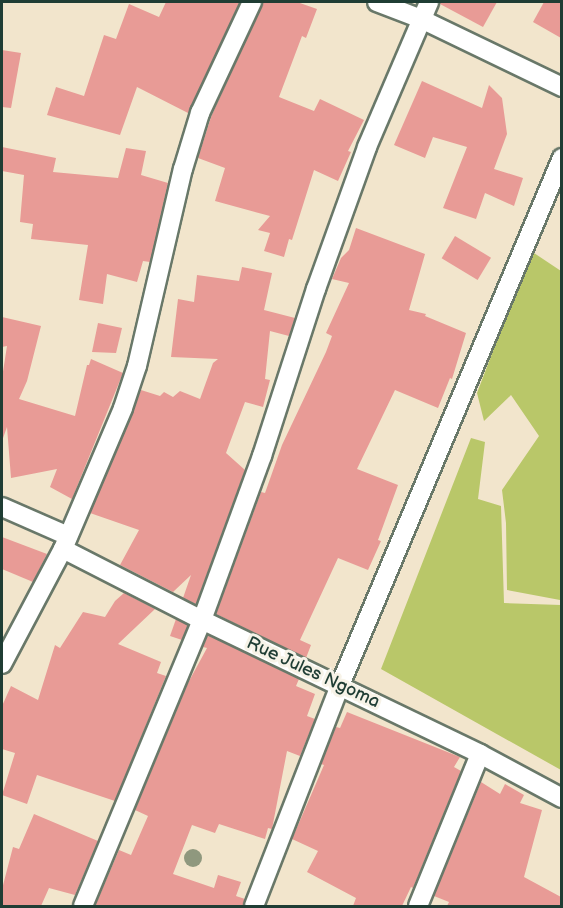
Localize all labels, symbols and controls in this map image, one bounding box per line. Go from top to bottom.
street label: Rue Jules Ngoma [243,633,383,713]

